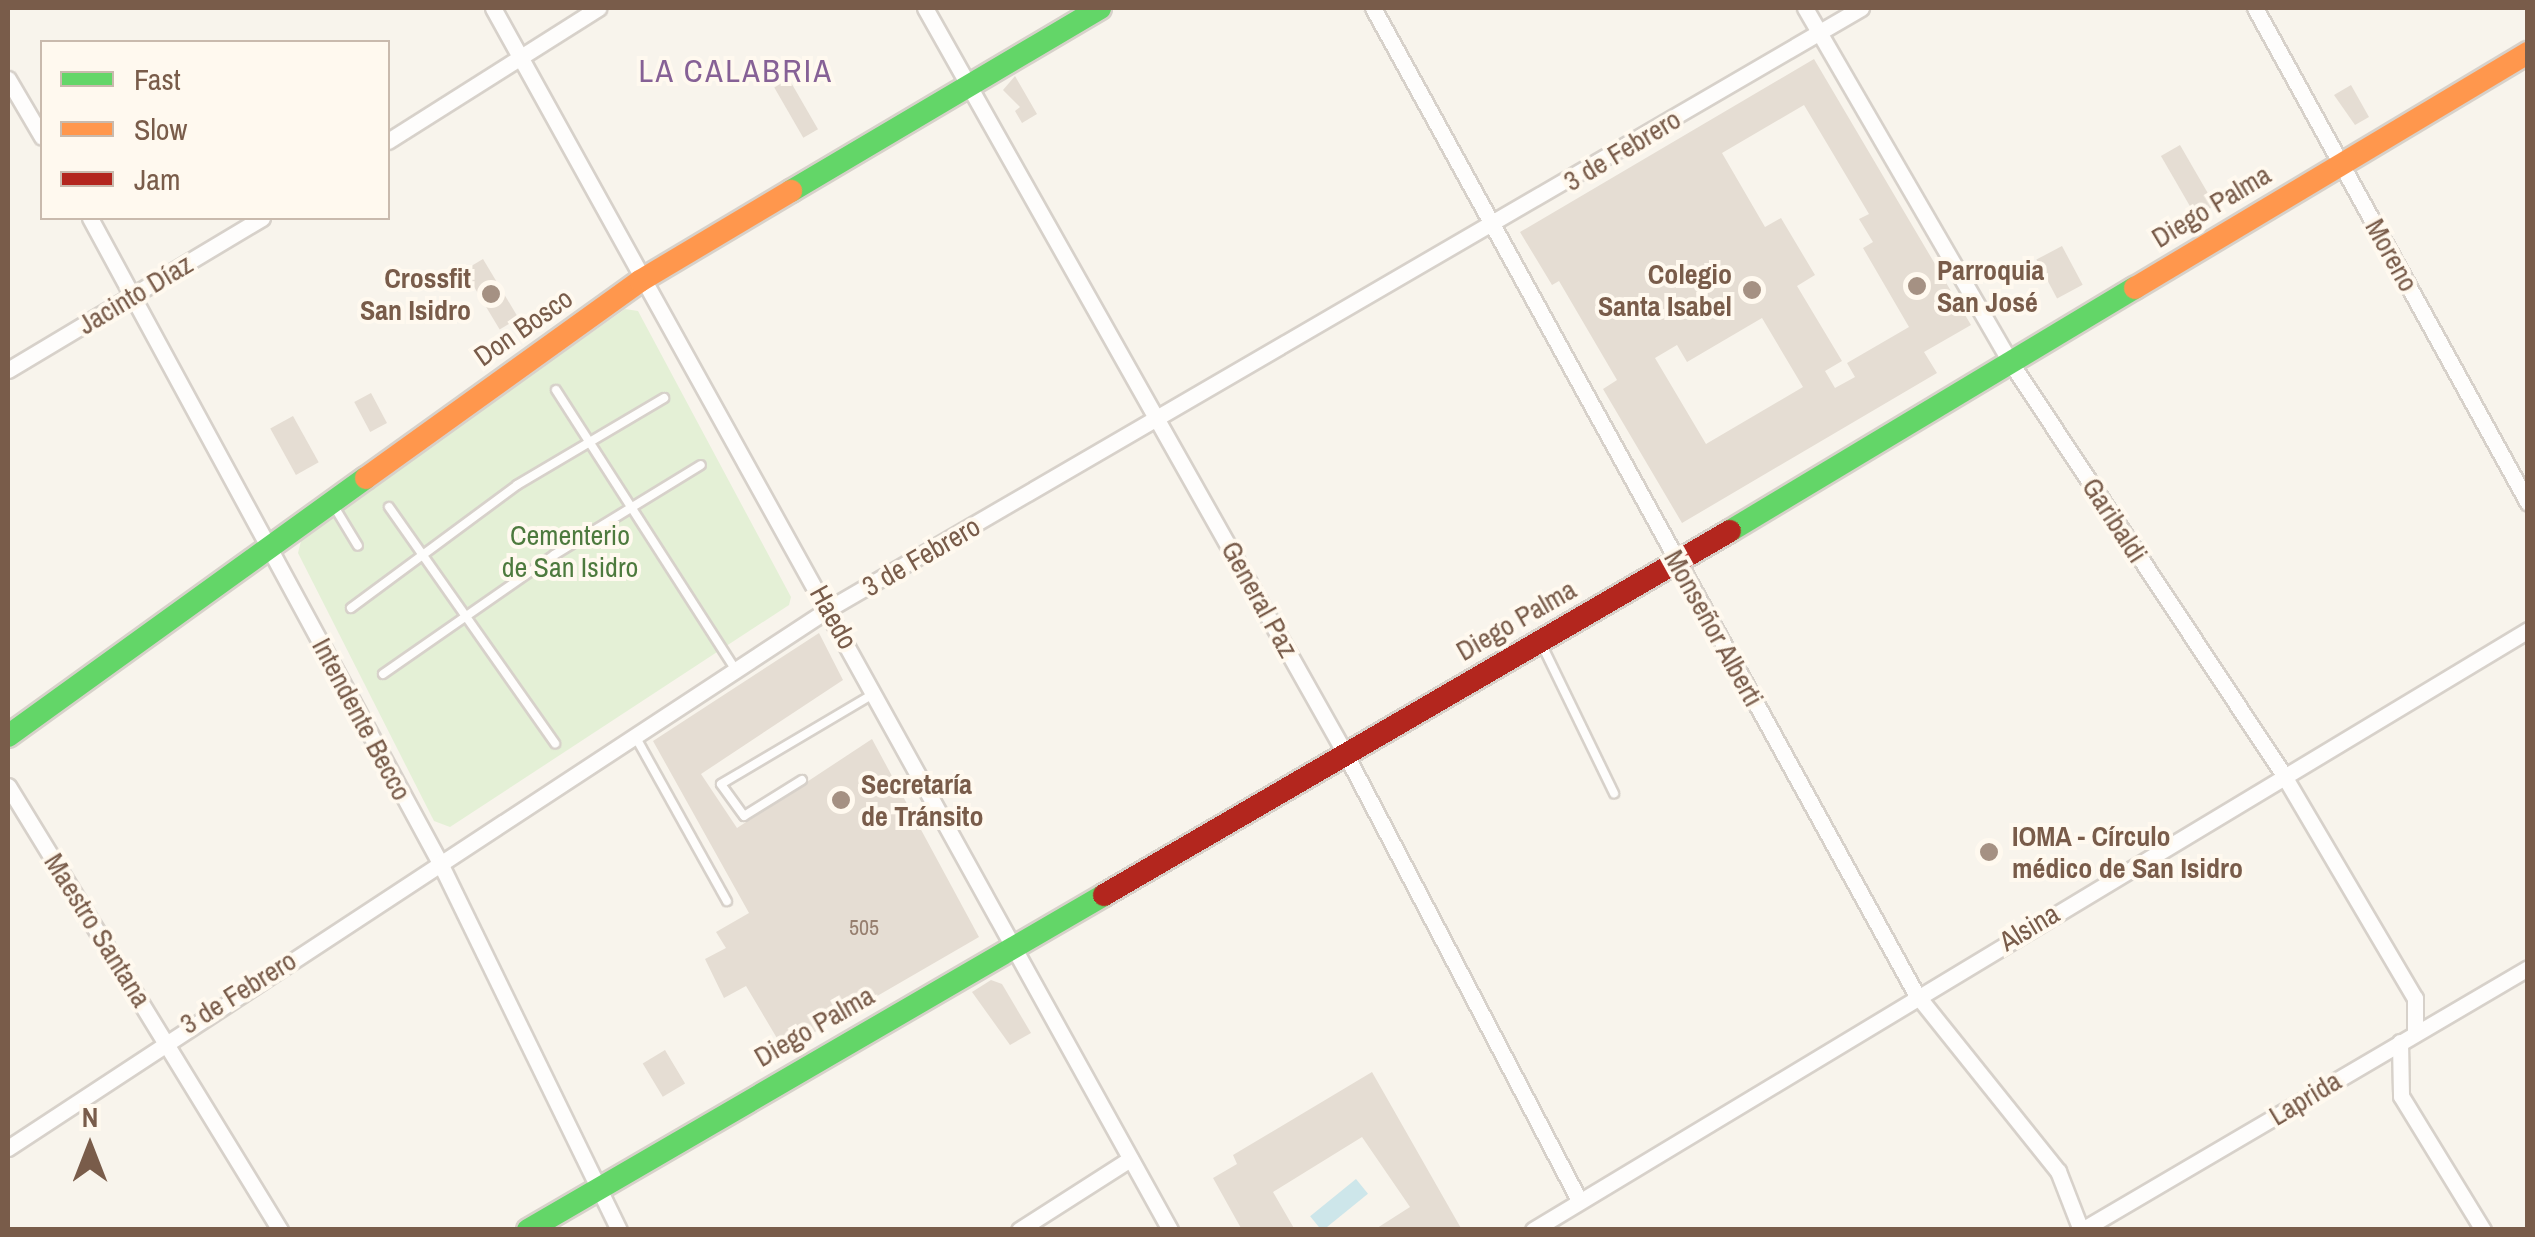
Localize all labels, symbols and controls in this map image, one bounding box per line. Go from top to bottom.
legend [40,40,390,220]
district label: LA CALABRIA [638,52,834,90]
text: Fast [134,59,181,99]
street label: 3 de Febrero [1557,102,1687,198]
text: Slow [134,109,187,149]
street label: Diego Palma [2145,157,2277,255]
text: Jam [134,159,180,199]
street label: Moreno [2358,213,2426,297]
street label: Jacinto Díaz [72,247,198,341]
place label: Parroquia San José [1937,253,2044,319]
place label: Colegio Santa Isabel [1598,257,1732,323]
place label: Crossfit San Isidro [360,261,471,327]
marker: Parroquia San José [1906,275,1928,297]
marker: Colegio Santa Isabel [1741,279,1763,301]
street label: Don Bosco [467,281,579,373]
marker: Crossfit San Isidro [480,283,502,305]
street label: Garibaldi [2075,471,2155,569]
street label: 3 de Febrero [856,509,986,603]
park label: Cementerio de San Isidro [502,518,638,584]
street label: General Paz [1214,535,1306,663]
street label: Monseñor Alberti [1657,543,1771,713]
street label: Diego Palma [1450,572,1582,668]
street label: Haedo [803,579,865,655]
street label: Intendente Becco [305,632,419,806]
place label: Secretaría de Tránsito [861,767,983,833]
marker: Secretaría de Tránsito [830,789,852,811]
place label: IOMA - Círculo médico de San Isidro [2012,819,2243,885]
marker: IOMA - Círculo médico de San Isidro [1976,839,2002,865]
street label: Maestro Santana [37,847,159,1013]
street label: Alsina [1993,896,2065,958]
house number: 505 [849,915,879,941]
street label: 3 de Febrero [174,943,302,1041]
street label: Diego Palma [748,978,880,1074]
street label: Laprida [2263,1064,2347,1132]
north arrow [40,1097,140,1197]
text: N [82,1098,98,1136]

